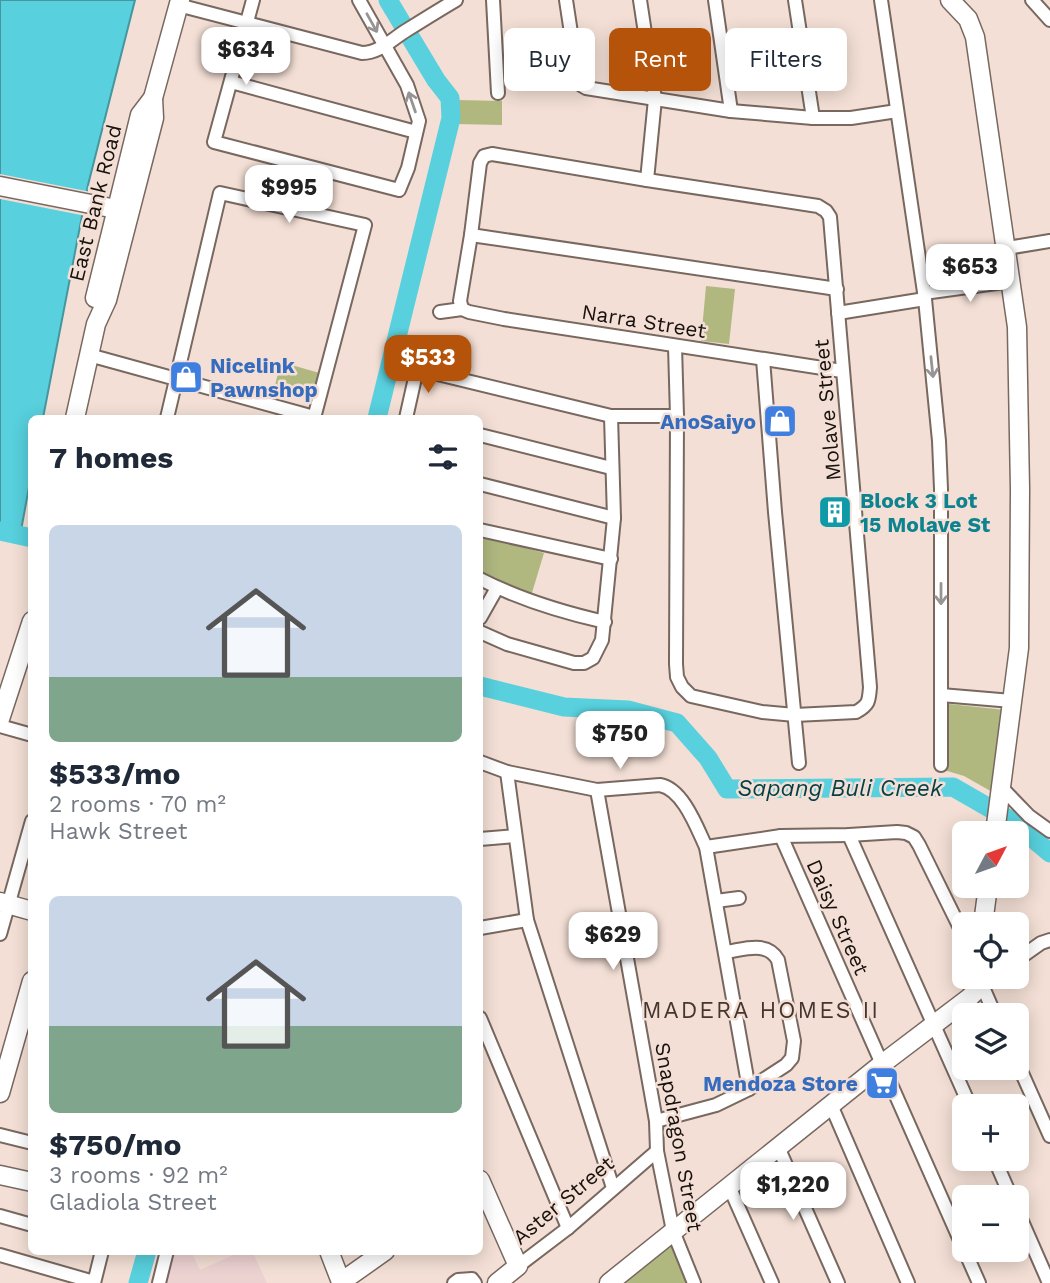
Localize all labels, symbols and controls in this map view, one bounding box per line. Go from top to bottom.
one-way arrow [365,12,379,32]
pin: $634 [205,28,287,87]
chip: Buy [504,28,595,91]
chip: Rent [609,28,711,91]
chip: Filters [725,28,847,91]
text: $634 [217,36,275,63]
one-way arrow [405,91,417,113]
street label: East Bank Road [63,122,127,284]
pin: $995 [248,166,330,225]
text: $995 [261,174,317,201]
pin: $653 [929,244,1011,304]
text: $653 [942,253,998,280]
street label: Narra Street [580,299,708,343]
pin: $533 [387,336,469,395]
street label: Molave Street [808,338,846,482]
text: $533 [400,344,456,371]
place label: Nicelink Pawnshop [210,353,318,402]
one-way arrow [926,355,939,378]
shop icon: Nicelink Pawnshop [167,358,205,396]
shop icon: AnoSaiyo [761,402,799,440]
place label: AnoSaiyo [660,409,756,434]
icon: filters [424,438,462,476]
text: 7 homes [49,440,173,475]
place label: Block 3 Lot 15 Molave St [860,488,990,537]
building icon: Block 3 Lot 15 Molave St [816,493,854,531]
icon: home [193,570,319,696]
one-way arrow [934,583,948,606]
pin: $750 [579,712,661,771]
text: $750 [592,720,648,747]
text: $533/mo [49,756,181,791]
water label: Sapang Buli Creek [738,775,944,802]
text: 2 rooms · 70 m² [49,791,226,818]
text: Hawk Street [49,818,187,845]
north arrow [952,821,1029,898]
map controls [952,821,1029,1262]
street label: Daisy Street [801,855,875,979]
pin: $629 [572,912,654,972]
button: locate [952,912,1029,989]
text: $629 [585,921,641,948]
icon: home [193,941,319,1067]
district label: MADERA HOMES II [642,997,880,1024]
button: layers [952,1003,1029,1080]
street label: Snapdragon Street [650,1040,708,1234]
supermarket icon: Mendoza Store [863,1064,901,1102]
place label: Mendoza Store [703,1071,858,1096]
button: + [952,1094,1029,1171]
text: $750/mo [49,1127,181,1162]
street label: Aster Street [507,1150,619,1249]
text: 3 rooms · 92 m² [49,1162,228,1189]
pin: $1,220 [736,1162,850,1222]
text: $1,220 [756,1171,830,1198]
button: − [952,1185,1029,1262]
text: Gladiola Street [49,1189,217,1216]

